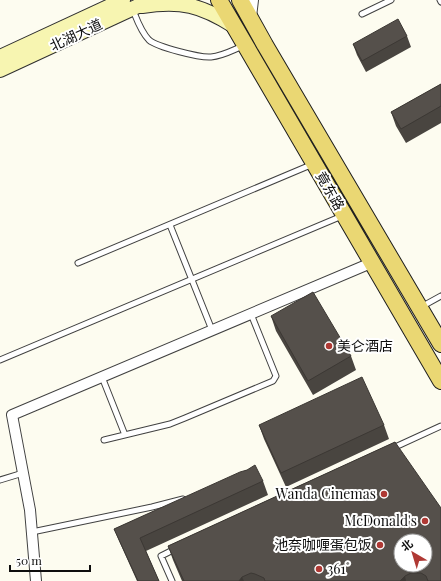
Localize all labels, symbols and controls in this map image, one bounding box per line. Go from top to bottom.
street label: 北湖大道 [46,14,105,55]
street label: 竟东路 [312,168,349,214]
place label: 美仑酒店 [337,336,393,355]
marker: 美仑酒店 [324,341,334,351]
place label: Wanda Cinemas [274,484,376,503]
marker: Wanda Cinemas [379,489,389,499]
place label: McDonald's [344,511,417,530]
marker: McDonald's [420,516,430,526]
north arrow [393,533,433,573]
place label: 池奈咖喱蛋包饭 [274,535,372,554]
text: 北 [398,535,415,554]
marker: 池奈咖喱蛋包饭 [375,540,385,550]
scale bar [10,547,90,573]
text: 50 m [16,552,42,568]
place label: 361˚ [327,559,350,578]
marker: 361˚ [314,564,324,574]

